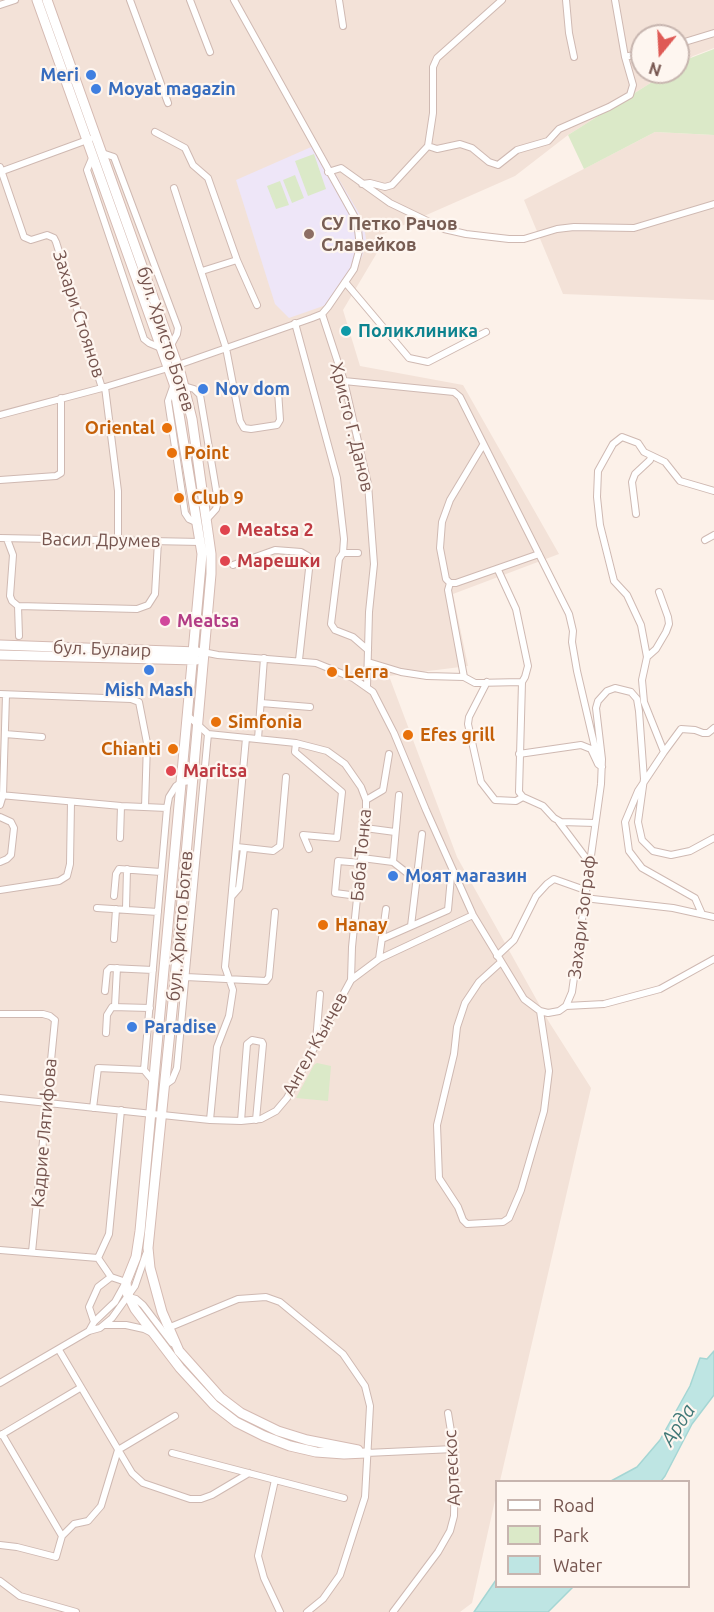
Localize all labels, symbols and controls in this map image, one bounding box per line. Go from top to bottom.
north arrow [630,24,690,84]
text: N [647,59,664,80]
place label: Meri [40,64,79,86]
marker: Meri [84,68,98,82]
place label: Moyat magazin [108,78,236,100]
marker: Moyat magazin [89,82,103,96]
place label: СУ Петко Рачов Славейков [321,213,458,256]
marker: СУ Петко Рачов Славейков [302,227,316,241]
street label: Захари Стоянов [48,247,110,381]
street label: бул. Христо Ботев [132,264,200,414]
place label: Поликлиника [358,320,478,342]
marker: Поликлиника [339,324,353,338]
street label: Христо Г. Данов [325,360,379,494]
place label: Nov dom [215,378,290,400]
marker: Nov dom [196,382,210,396]
place label: Oriental [85,417,155,439]
marker: Oriental [160,421,174,435]
place label: Point [184,442,229,464]
marker: Point [165,446,179,460]
place label: Club 9 [191,487,244,509]
marker: Club 9 [172,491,186,505]
place label: Meatsa 2 [237,519,314,541]
marker: Meatsa 2 [218,523,232,537]
street label: Васил Друмев [41,528,161,552]
place label: Марешки [237,550,320,572]
marker: Марешки [218,554,232,568]
place label: Meatsa [177,610,239,632]
marker: Meatsa [158,614,172,628]
street label: бул. Булаир [52,636,152,662]
place label: Lerra [344,661,389,683]
marker: Mish Mash [142,663,156,677]
marker: Lerra [325,665,339,679]
place label: Mish Mash [104,679,194,701]
place label: Simfonia [228,711,302,733]
marker: Simfonia [209,715,223,729]
place label: Efes grill [420,724,495,746]
marker: Efes grill [401,728,415,742]
place label: Chianti [101,738,161,760]
marker: Chianti [166,742,180,756]
place label: Maritsa [183,760,247,782]
marker: Maritsa [164,764,178,778]
street label: Баба Тонка [346,808,376,902]
street label: бул. Христо Ботев [163,850,197,1002]
street label: Захари Зограф [564,854,600,980]
place label: Моят магазин [405,865,527,887]
marker: Моят магазин [386,869,400,883]
place label: Hanay [335,914,388,936]
marker: Hanay [316,918,330,932]
street label: Ангел Кънчев [278,988,352,1100]
place label: Paradise [144,1016,217,1038]
marker: Paradise [125,1020,139,1034]
street label: Кадрие Лятифова [27,1057,61,1209]
water label: Арда [656,1400,700,1450]
street label: Артескос [439,1429,465,1507]
legend [495,1480,690,1588]
text: Road [553,1495,595,1515]
text: Park [553,1525,589,1545]
text: Water [553,1555,602,1575]

